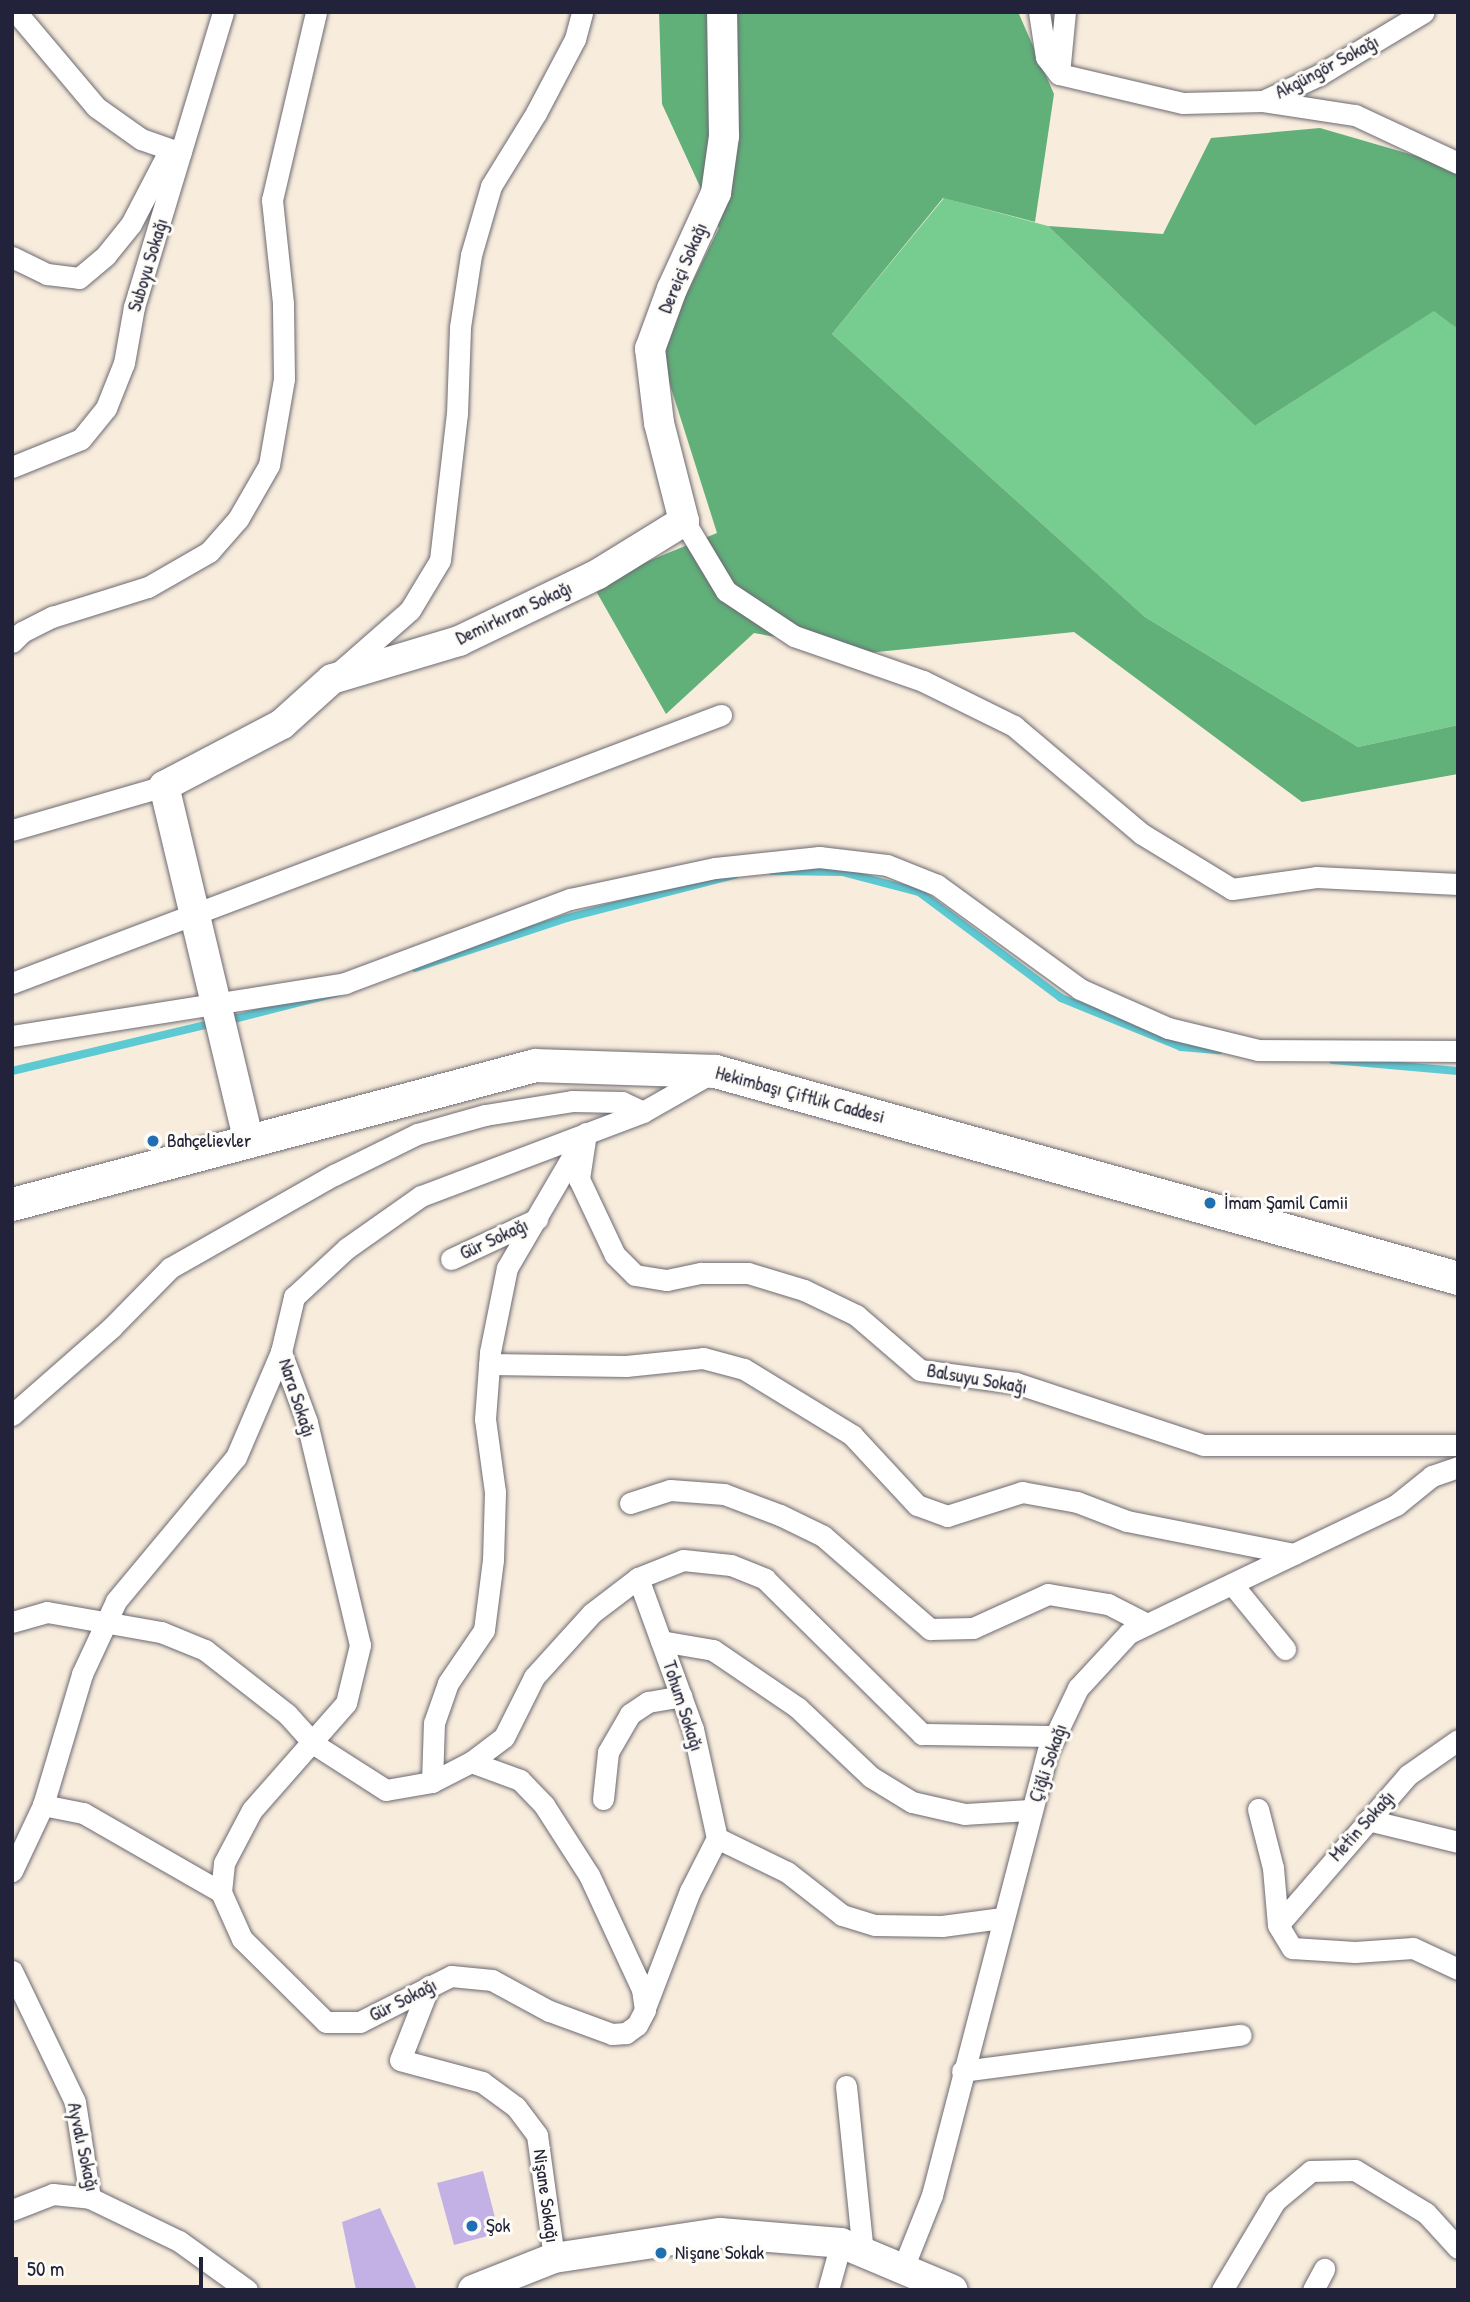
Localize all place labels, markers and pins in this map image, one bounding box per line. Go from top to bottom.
place label: Bahçelievler [167,1130,251,1152]
marker: Bahçelievler [145,1133,161,1149]
place label: İmam Şamil Camii [1224,1192,1348,1214]
marker: İmam Şamil Camii [1202,1195,1218,1211]
place label: Şok [486,2215,510,2237]
marker: Şok [464,2218,480,2234]
place label: Nişane Sokak [675,2242,764,2264]
marker: Nişane Sokak [653,2245,669,2261]

